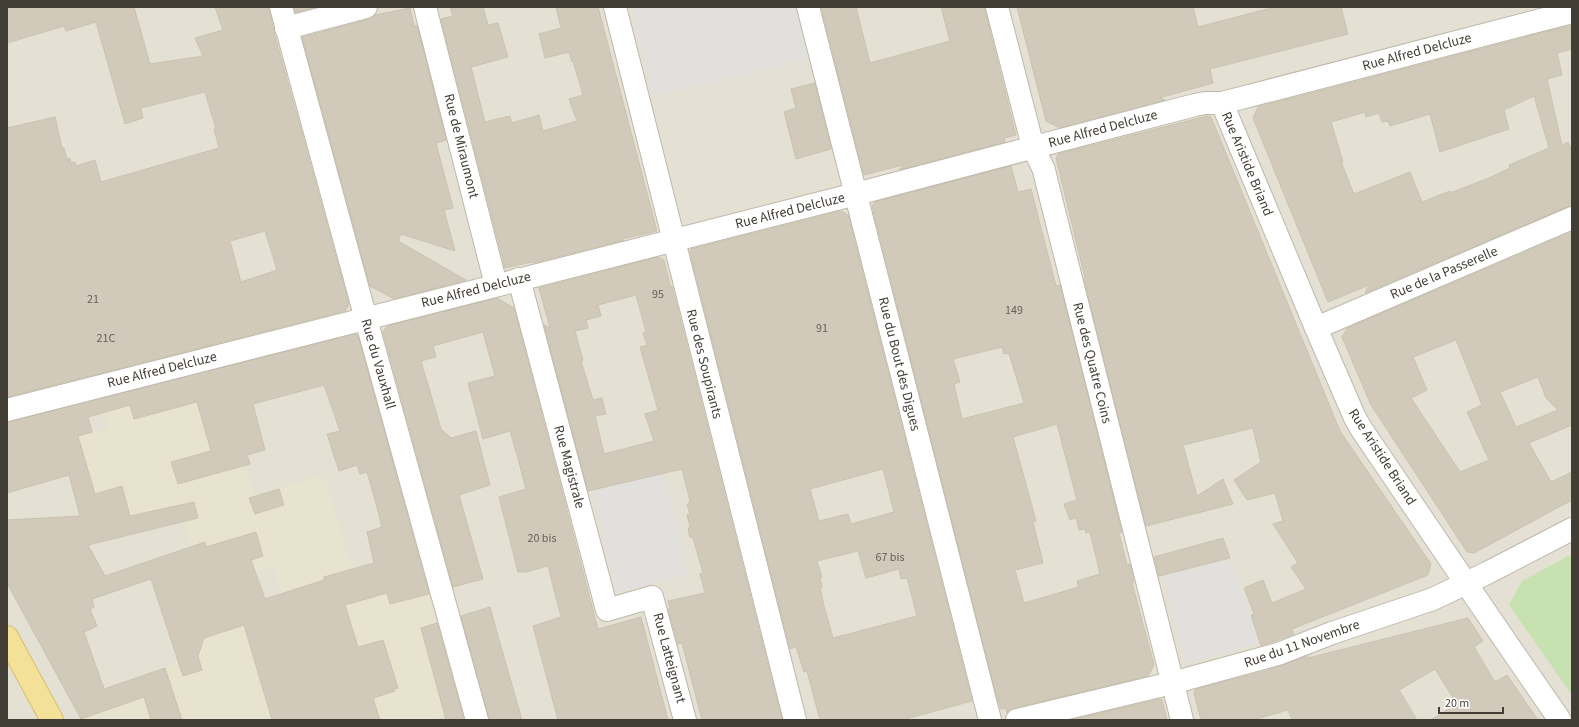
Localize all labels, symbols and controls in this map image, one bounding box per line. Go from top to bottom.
street label: Rue Alfred Delcluze [1360,28,1474,76]
street label: Rue de Miraumont [438,92,484,201]
street label: Rue Alfred Delcluze [1046,105,1160,153]
street label: Rue Aristide Briand [1216,109,1278,219]
street label: Rue Alfred Delcluze [733,188,847,234]
street label: Rue de la Passerelle [1387,241,1501,305]
street label: Rue Alfred Delcluze [419,267,533,313]
house number: 95 [652,286,664,303]
house number: 21 [87,291,99,308]
street label: Rue du Bout des Digues [873,295,925,433]
street label: Rue des Quatre Coins [1067,300,1117,426]
house number: 149 [1005,302,1023,319]
street label: Rue des Soupirants [681,307,727,421]
street label: Rue du Vauxhall [356,316,401,412]
house number: 91 [816,320,828,337]
house number: 21C [97,330,116,347]
street label: Rue Alfred Delcluze [105,347,219,393]
street label: Rue Aristide Briand [1343,405,1421,509]
street label: Rue Magistrale [548,423,590,511]
house number: 20 bis [528,530,556,547]
house number: 67 bis [876,549,904,566]
street label: Rue Latteignant [647,611,691,706]
street label: Rue du 11 Novembre [1241,615,1363,673]
scale bar [1439,689,1503,715]
text: 20 m [1445,695,1469,712]

